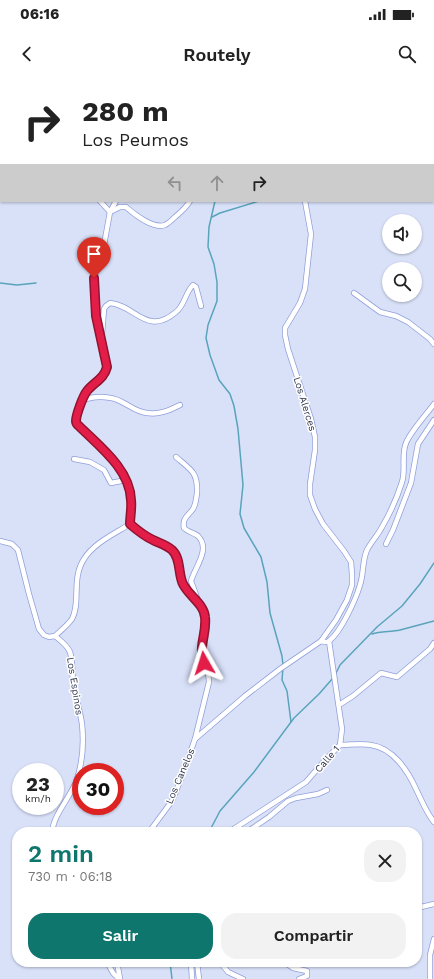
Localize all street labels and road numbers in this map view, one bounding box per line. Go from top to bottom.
street label: Los Alerces [292,376,318,432]
street label: Los Espinos [65,656,85,716]
street label: Calle 1 [313,743,341,775]
street label: Los Canelos [163,747,197,805]

